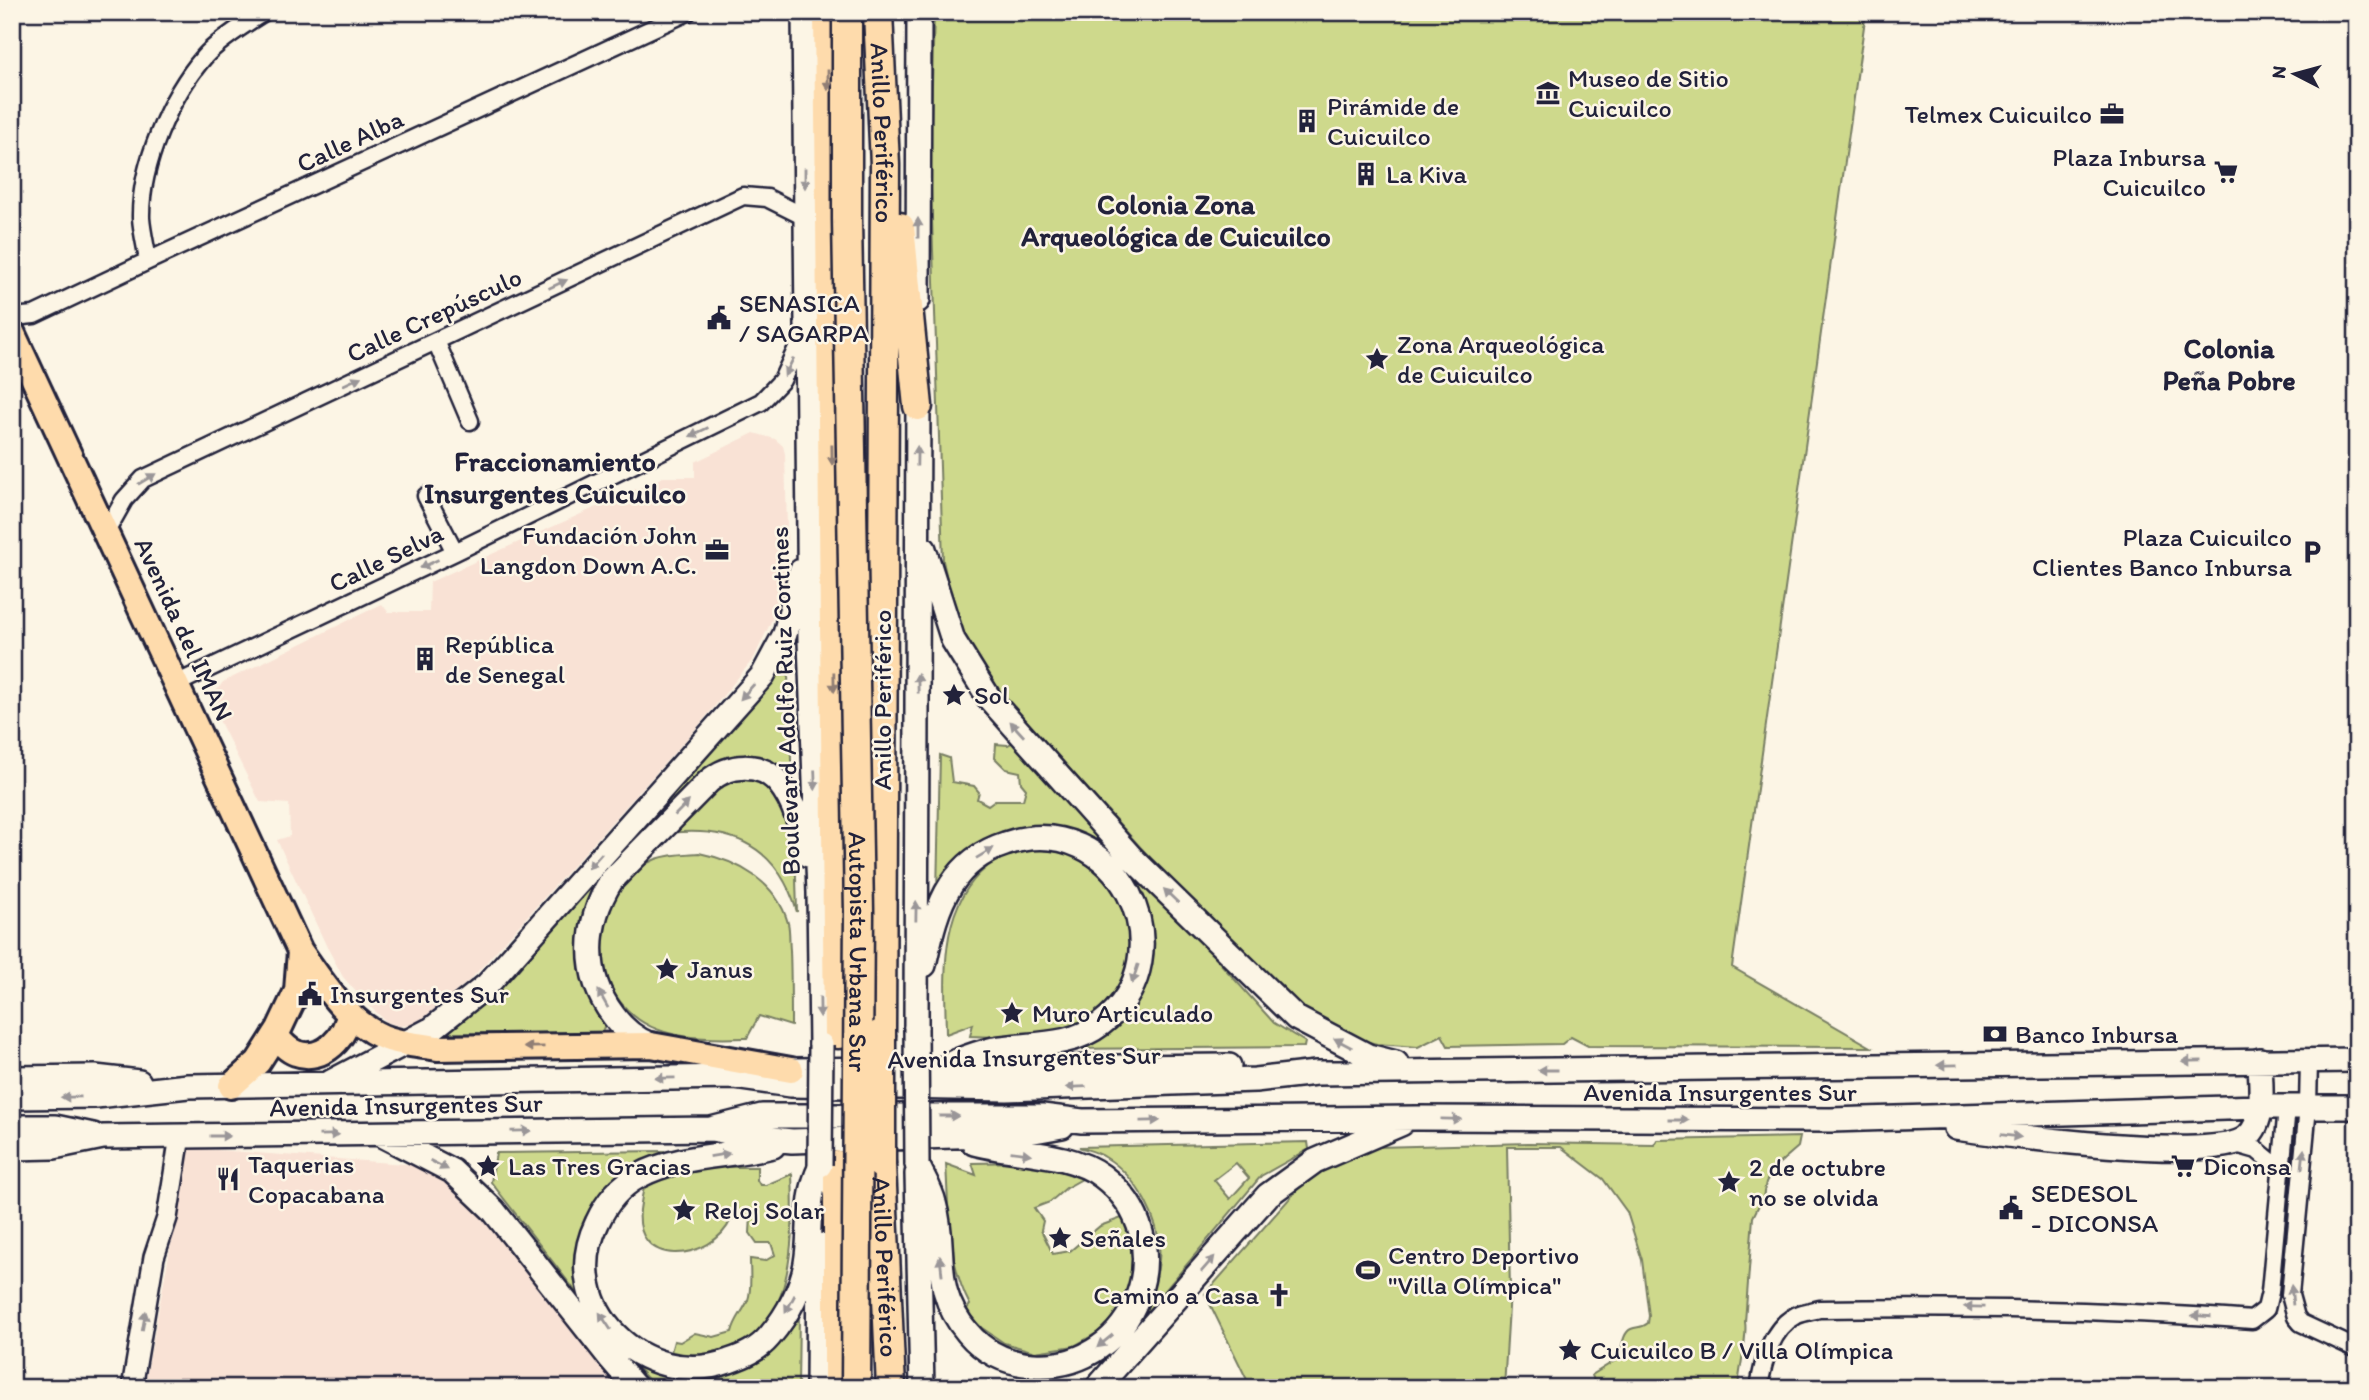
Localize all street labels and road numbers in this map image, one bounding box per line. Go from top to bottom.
street label: Anillo Periférico [863,42,901,223]
street label: Calle Alba [291,102,409,180]
street label: Calle Crepúsculo [341,260,527,370]
street label: Calle Selva [324,516,449,599]
street label: Boulevard Adolfo Ruiz Cortines [763,526,807,876]
street label: Avenida del IMAN [127,532,241,726]
street label: Anillo Periférico [866,610,898,790]
street label: Autopista Urbana Sur [842,831,875,1072]
street label: Avenida Insurgentes Sur [887,1039,1161,1075]
street label: Avenida Insurgentes Sur [1583,1076,1857,1108]
street label: Avenida Insurgentes Sur [269,1087,543,1123]
street label: Anillo Periférico [866,1176,906,1358]

